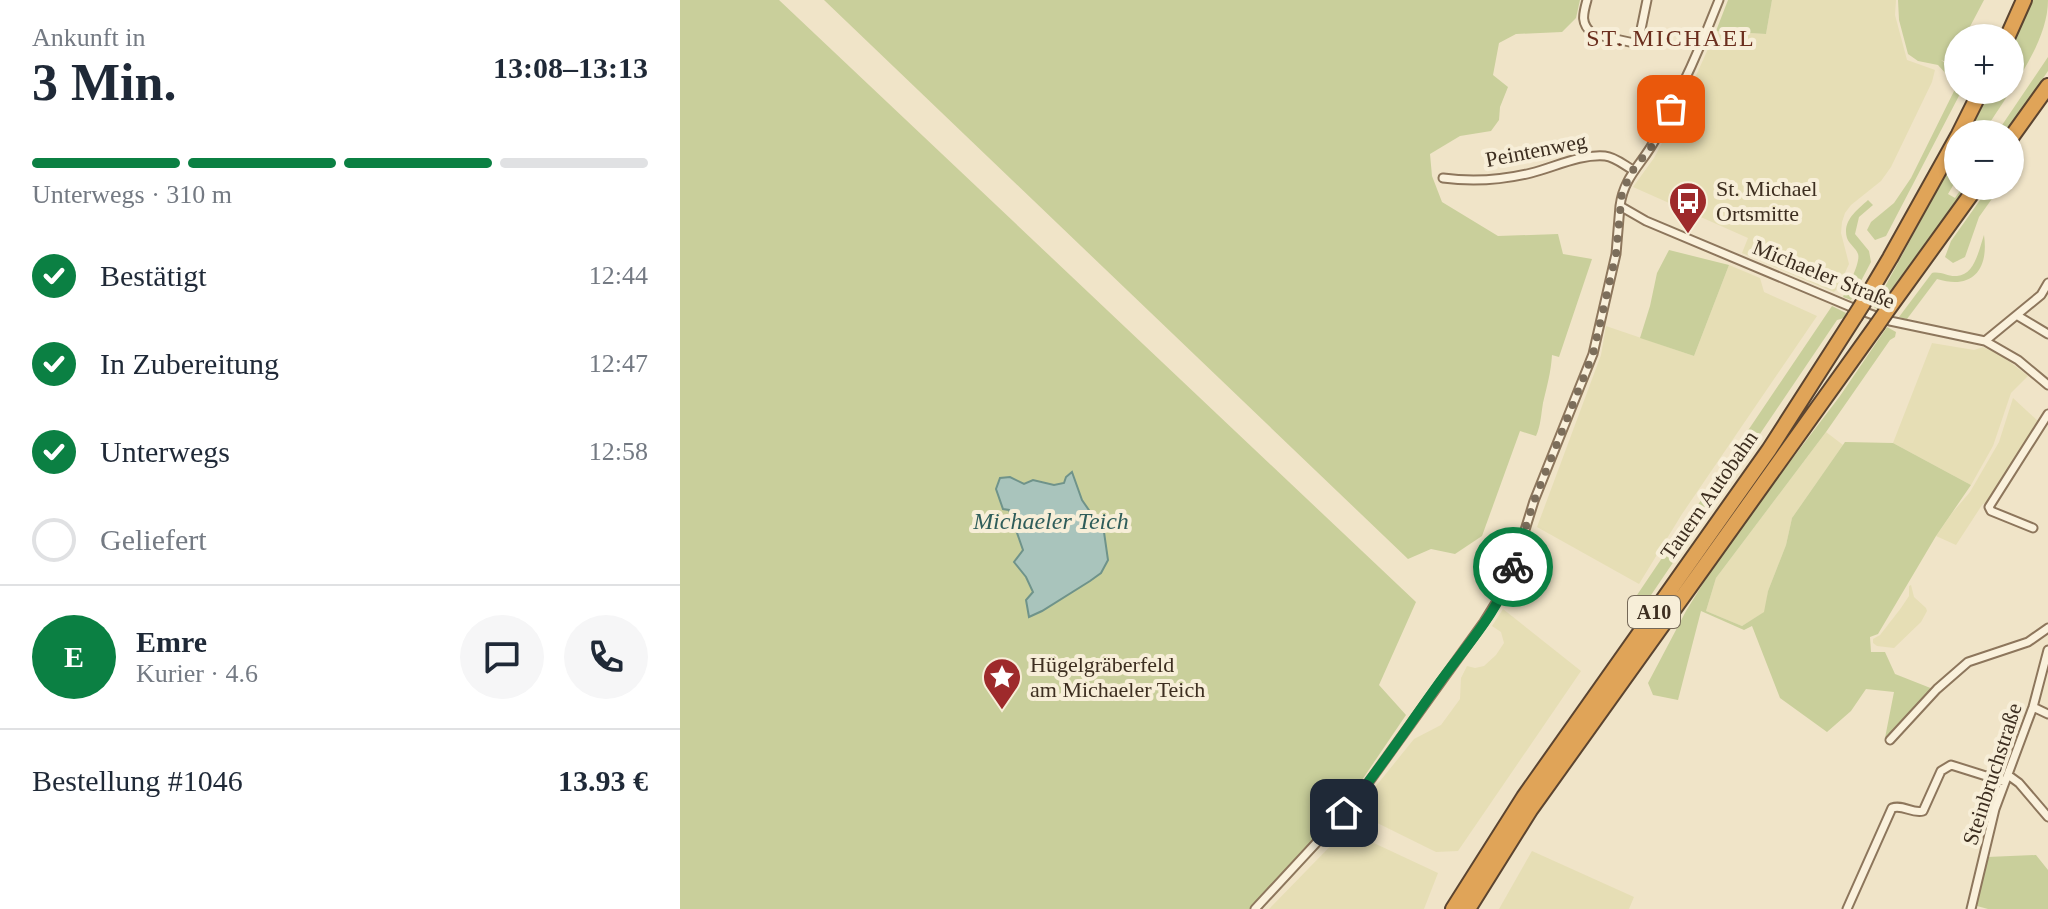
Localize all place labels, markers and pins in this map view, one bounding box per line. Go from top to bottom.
pin [1637,75,1705,143]
place label: St. Michael Ortsmitte [1716,176,1817,226]
bus stop icon: St. Michael Ortsmitte [1667,180,1709,235]
place label: Hügelgräberfeld am Michaeler Teich [1030,652,1205,702]
place icon: Hügelgräberfeld am Michaeler Teich [981,656,1023,711]
pin [1310,779,1378,847]

